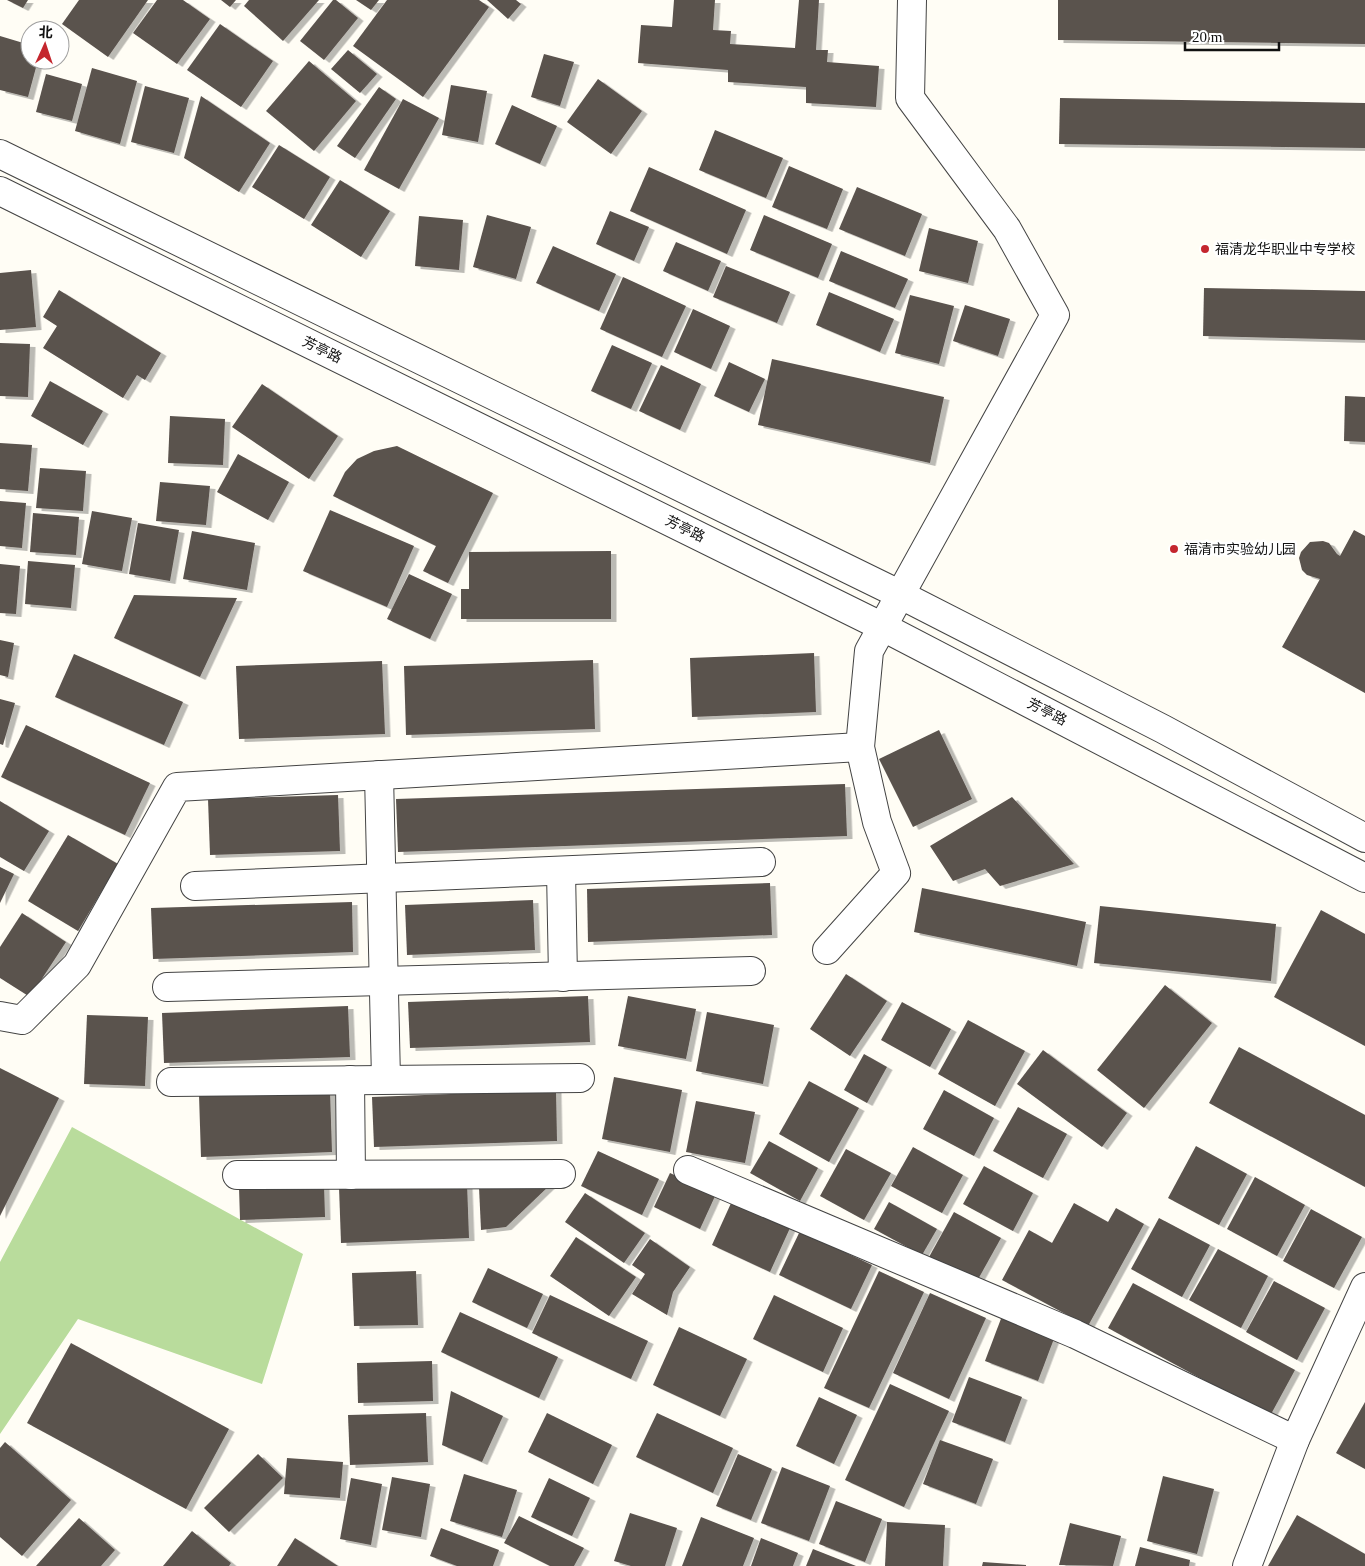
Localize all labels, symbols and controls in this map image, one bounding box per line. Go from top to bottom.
north arrow [20,20,70,70]
scale bar [1185,20,1279,52]
text: 北 [38,25,53,40]
text: 20 m [1192,29,1223,45]
place label: 福清龙华职业中专学校 [1215,241,1355,257]
marker: 福清龙华职业中专学校 [1199,243,1211,255]
street label: 芳亭路 [300,334,344,366]
street label: 芳亭路 [663,513,707,545]
place label: 福清市实验幼儿园 [1184,542,1296,557]
marker: 福清市实验幼儿园 [1168,543,1180,555]
street label: 芳亭路 [1025,696,1069,728]

